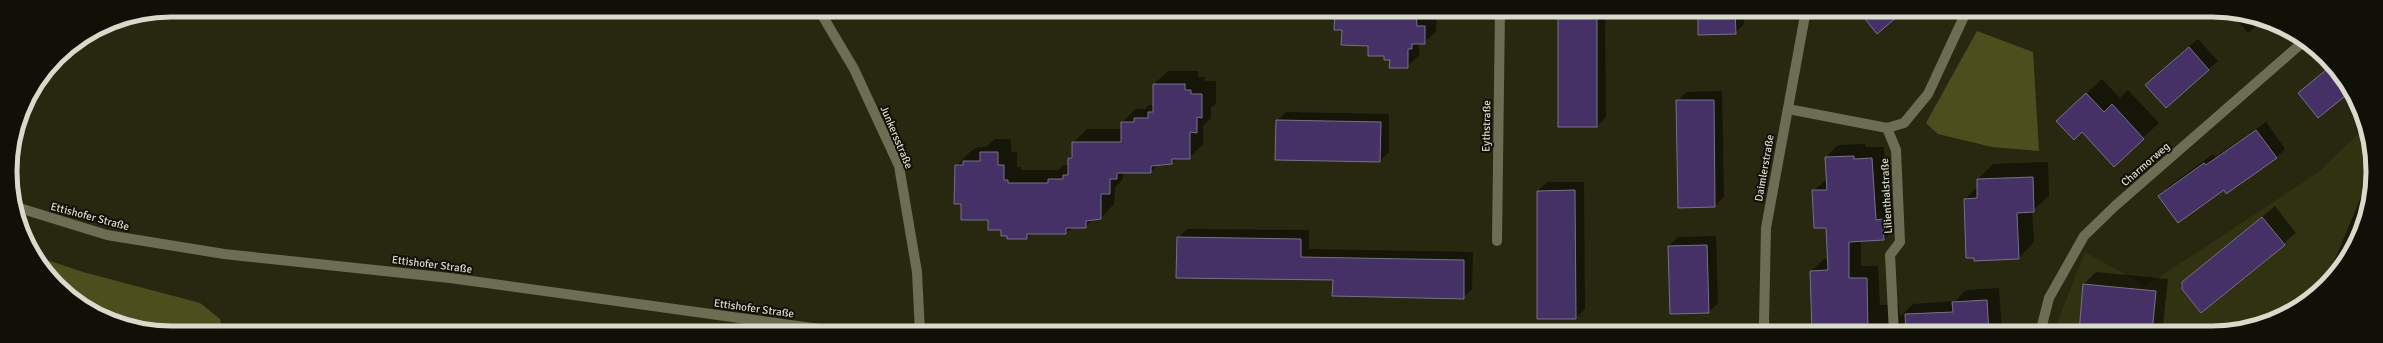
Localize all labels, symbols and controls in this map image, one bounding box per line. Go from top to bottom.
street label: Eythstraße [1480,100,1493,152]
street label: Junkersstraße [877,104,916,171]
street label: Daimlerstraße [1752,134,1777,203]
street label: Charmorweg [2118,140,2172,189]
street label: Lilienthalstraße [1878,158,1895,234]
street label: Ettishofer Straße [49,200,131,233]
street label: Ettishofer Straße [391,253,473,276]
street label: Ettishofer Straße [713,296,795,321]

